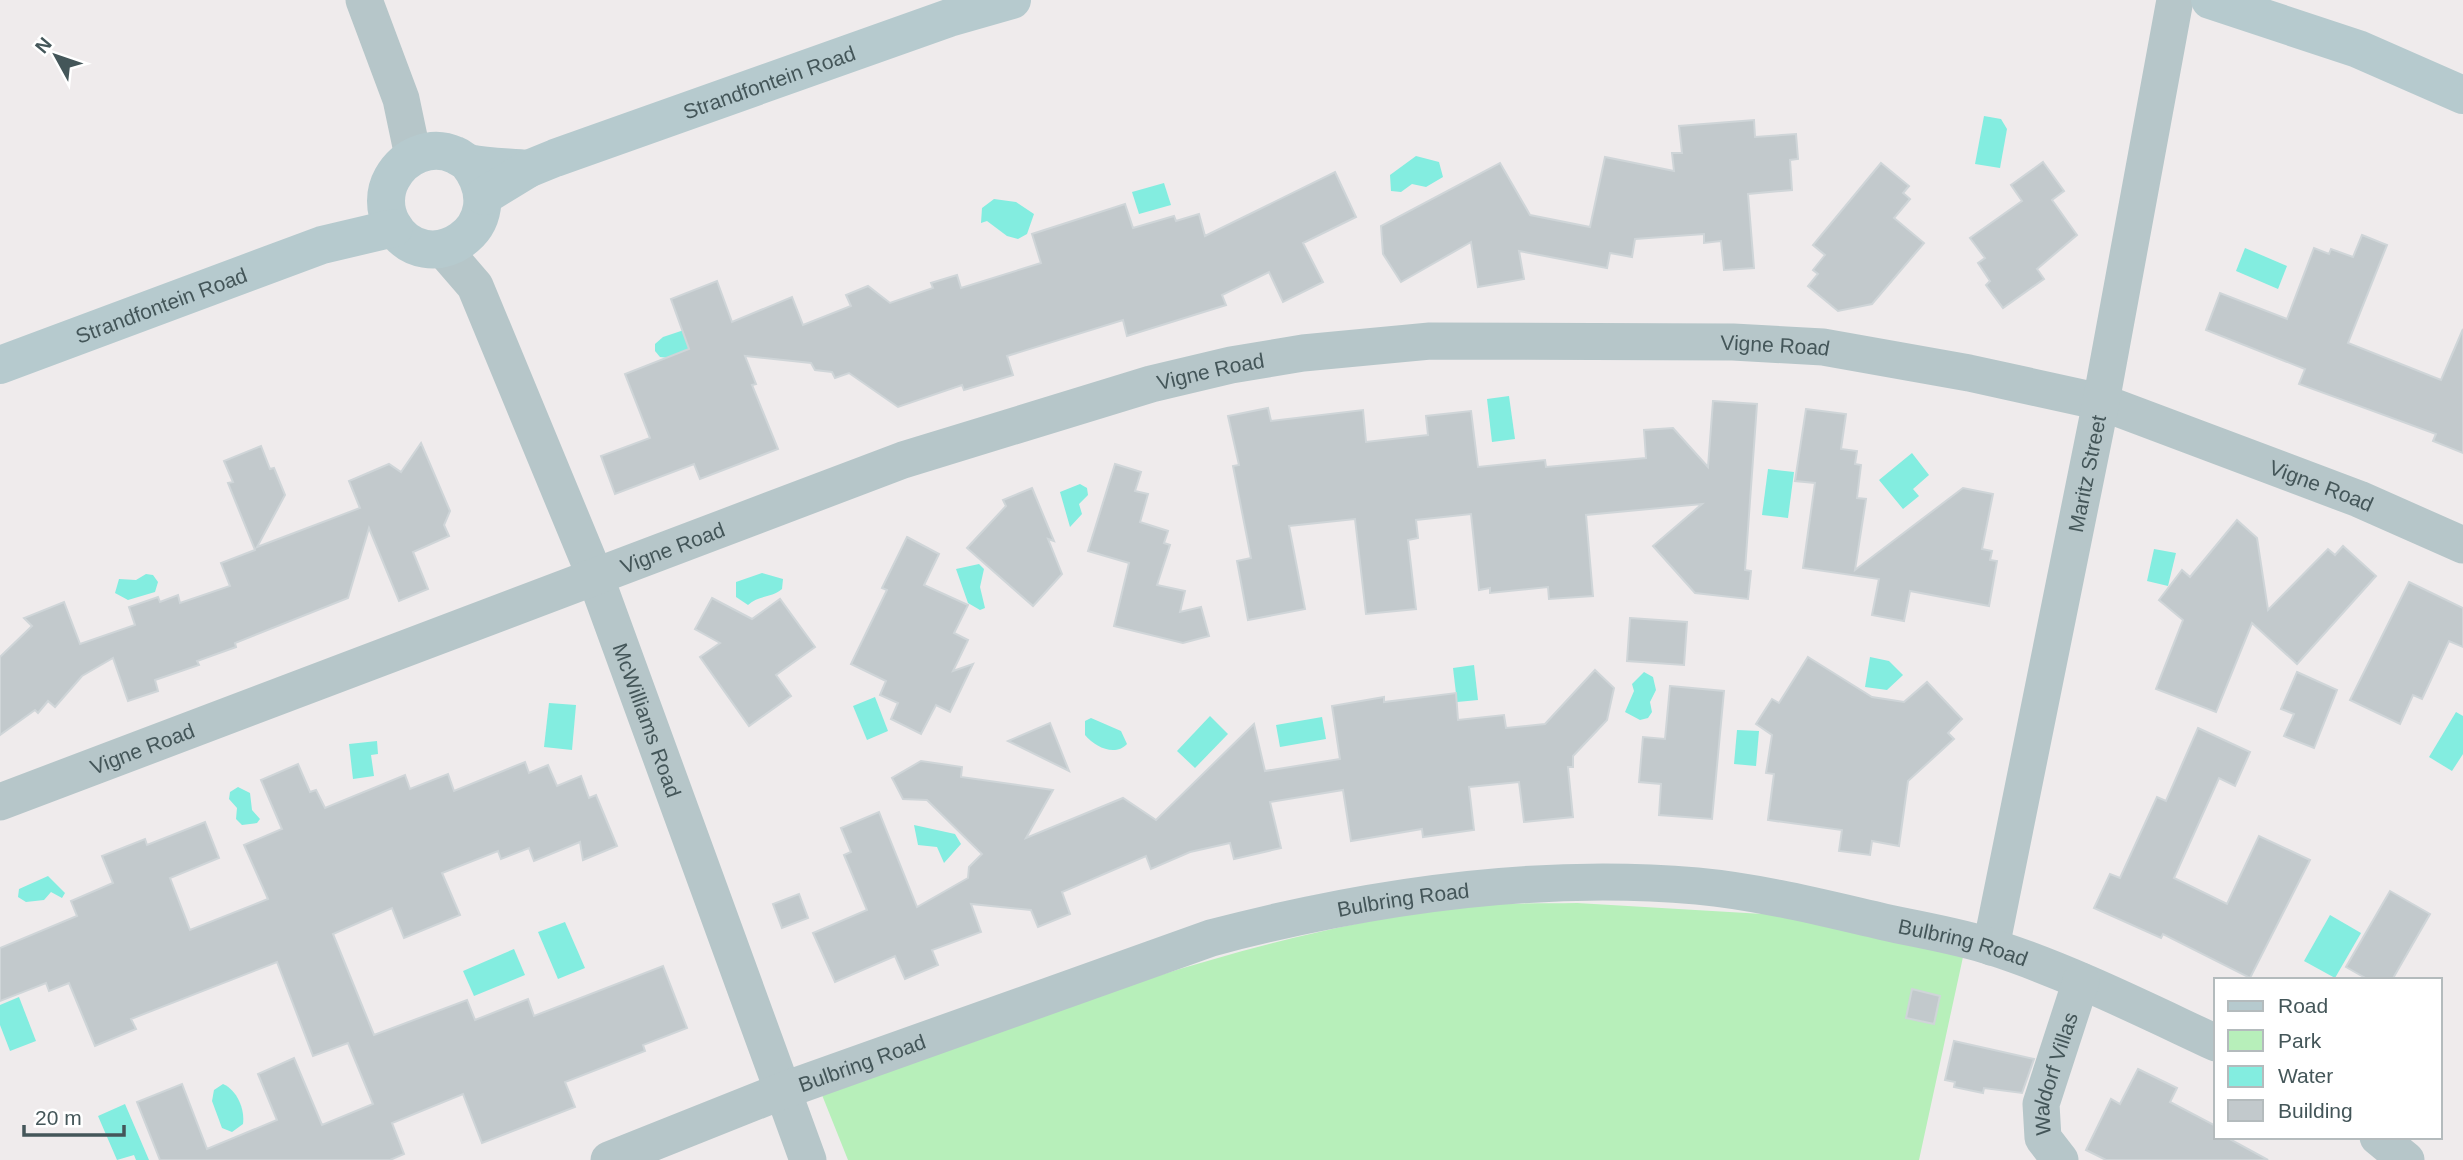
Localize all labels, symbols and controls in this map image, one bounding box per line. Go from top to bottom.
north arrow [21,21,91,91]
text: N [31,33,56,57]
street label: Strandfontein Road [680,41,858,123]
street label: Strandfontein Road [72,263,250,347]
street label: Vigne Road [1720,330,1832,360]
street label: Vigne Road [1154,348,1266,394]
street label: Maritz Street [2064,413,2110,534]
street label: Vigne Road [2266,455,2377,515]
street label: Vigne Road [617,517,728,577]
street label: McWilliams Road [609,640,686,800]
street label: Vigne Road [87,718,197,778]
street label: Bulbring Road [1335,878,1470,920]
street label: Bulbring Road [1896,914,2031,970]
legend [2214,978,2442,1139]
text: Road [2278,994,2328,1017]
street label: Waldorf Villas [2030,1009,2082,1136]
street label: Bulbring Road [795,1029,928,1096]
text: Park [2278,1029,2322,1052]
text: Water [2278,1064,2333,1087]
scale bar [24,1094,124,1138]
text: Building [2278,1099,2353,1122]
text: 20 m [35,1106,82,1129]

